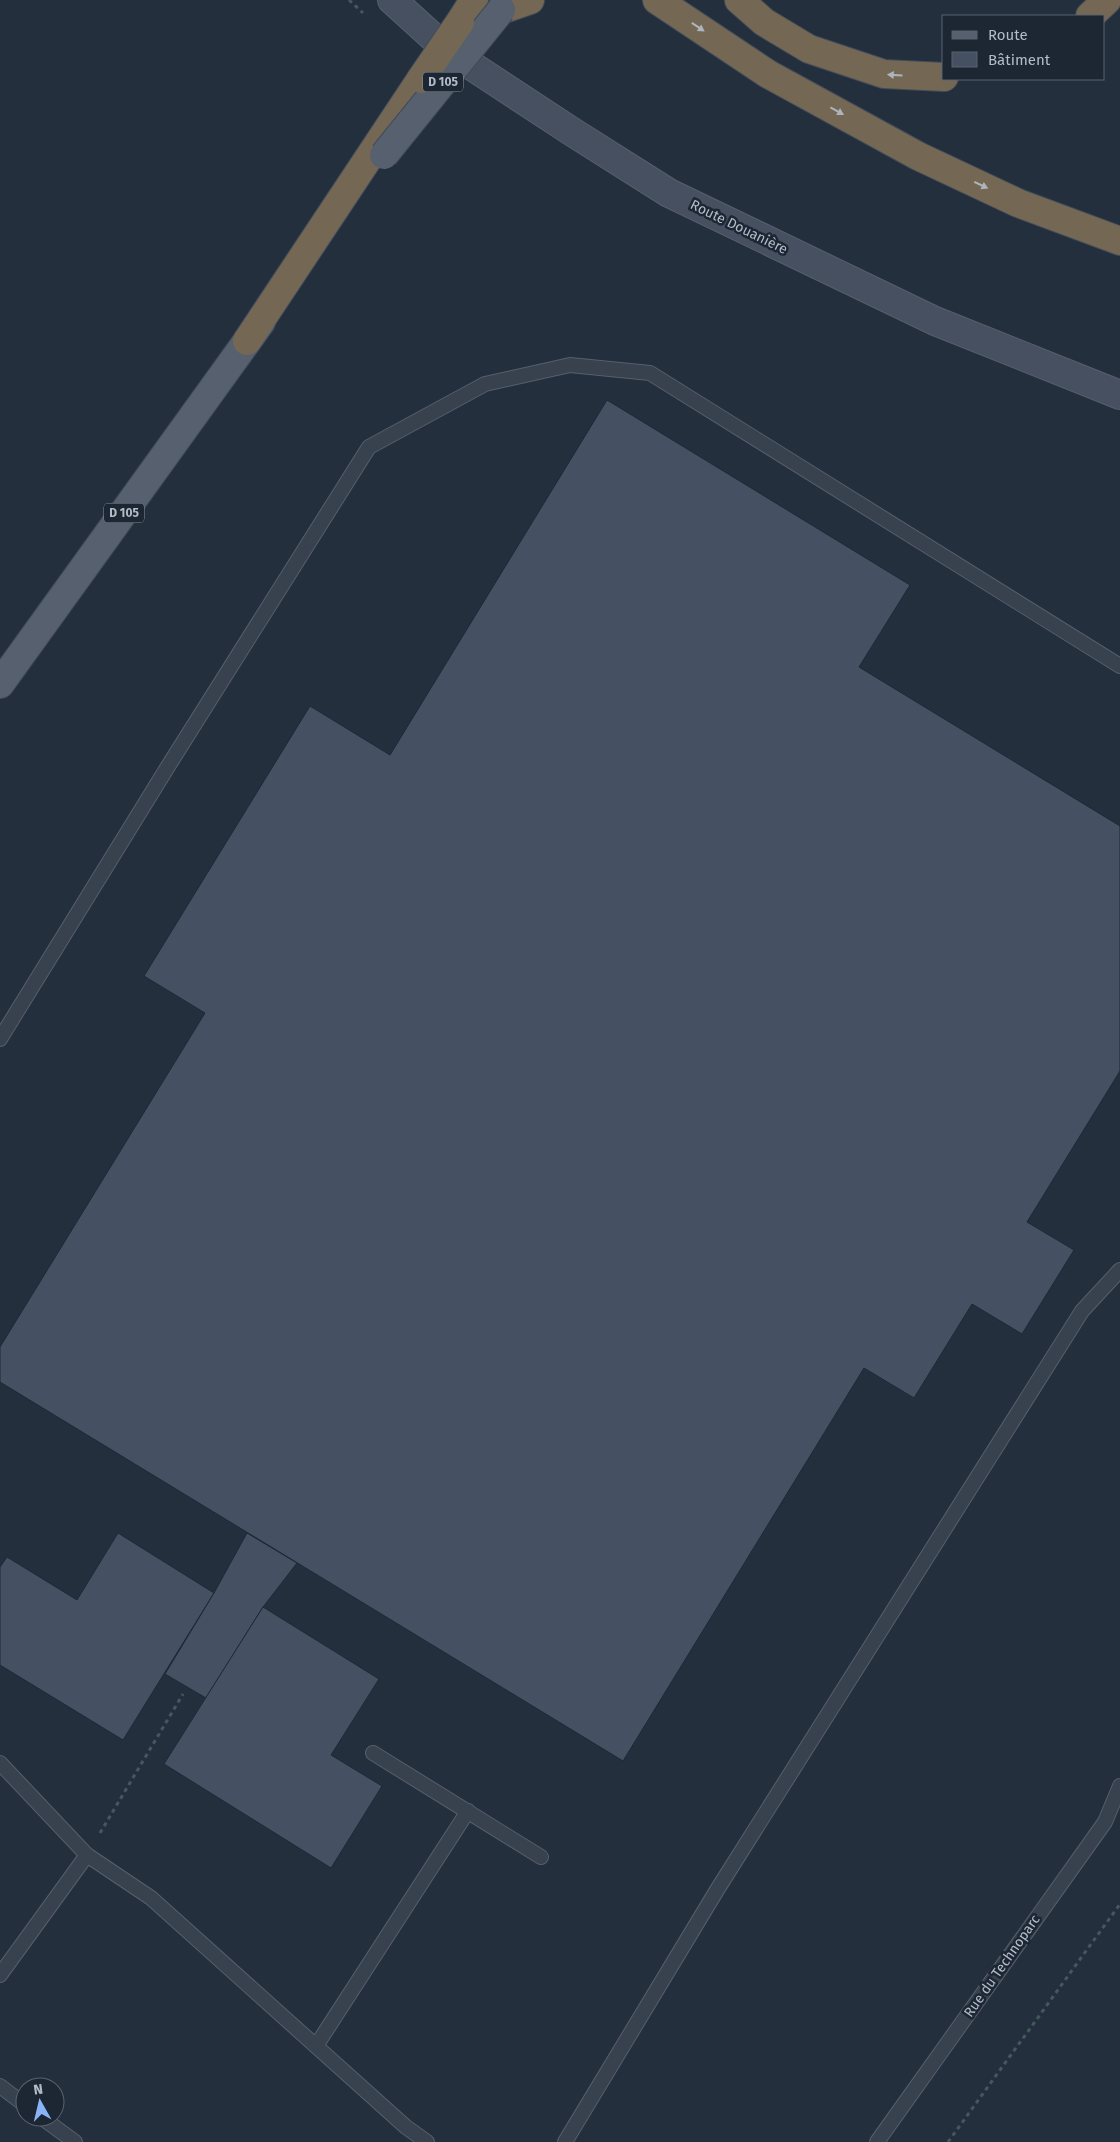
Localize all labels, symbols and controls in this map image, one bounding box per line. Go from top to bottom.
legend [942,15,1105,80]
one-way arrow [691,22,705,32]
text: Route [988,26,1028,44]
text: Bâtiment [988,51,1051,69]
one-way arrow [887,71,903,79]
road number: D 105 [423,72,463,91]
one-way arrow [829,107,844,115]
one-way arrow [974,182,988,190]
street label: Route Douanière [688,196,790,258]
road number: D 105 [104,503,144,522]
street label: Rue du Technoparc [960,1911,1044,2020]
north arrow [15,2077,65,2127]
text: N [32,2081,44,2099]

